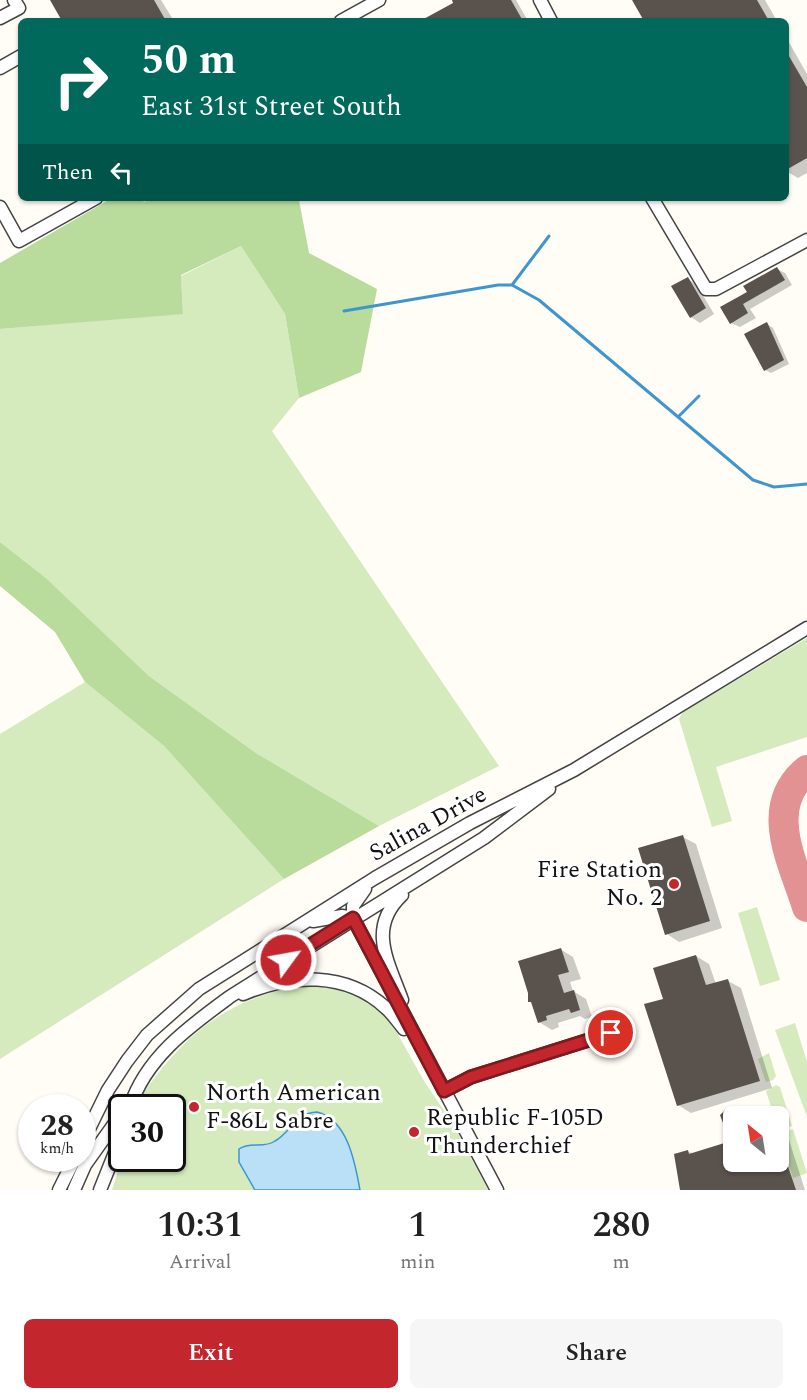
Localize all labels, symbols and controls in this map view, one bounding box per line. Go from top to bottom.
text: 50 m [141,29,236,92]
icon: right [42,42,120,120]
text: East 31st Street South [141,86,402,128]
text: Then [42,156,93,189]
icon: left [105,156,138,189]
street label: Salina Drive [363,777,493,871]
place label: Fire Station No. 2 [537,852,662,916]
marker: Fire Station No. 2 [667,877,681,891]
position arrow [254,928,318,992]
pin [585,1007,636,1058]
icon: arrive [594,1016,627,1049]
place label: North American F-86L Sabre [206,1075,381,1139]
speed limit sign: 30 [108,1094,186,1172]
marker: North American F-86L Sabre [187,1100,201,1114]
place label: Republic F-105D Thunderchief [426,1100,604,1164]
text: 28 [40,1103,74,1149]
north arrow [723,1106,789,1172]
map controls [723,1106,789,1172]
marker: Republic F-105D Thunderchief [407,1125,421,1139]
text: km/h [40,1137,74,1160]
text: 10:31 [157,1198,243,1253]
text: 1 [408,1198,427,1253]
text: 280 [592,1198,650,1253]
text: Arrival [169,1247,231,1277]
text: min [400,1247,435,1277]
text: m [613,1247,630,1277]
button: Exit [24,1319,398,1388]
button: Share [410,1319,783,1388]

